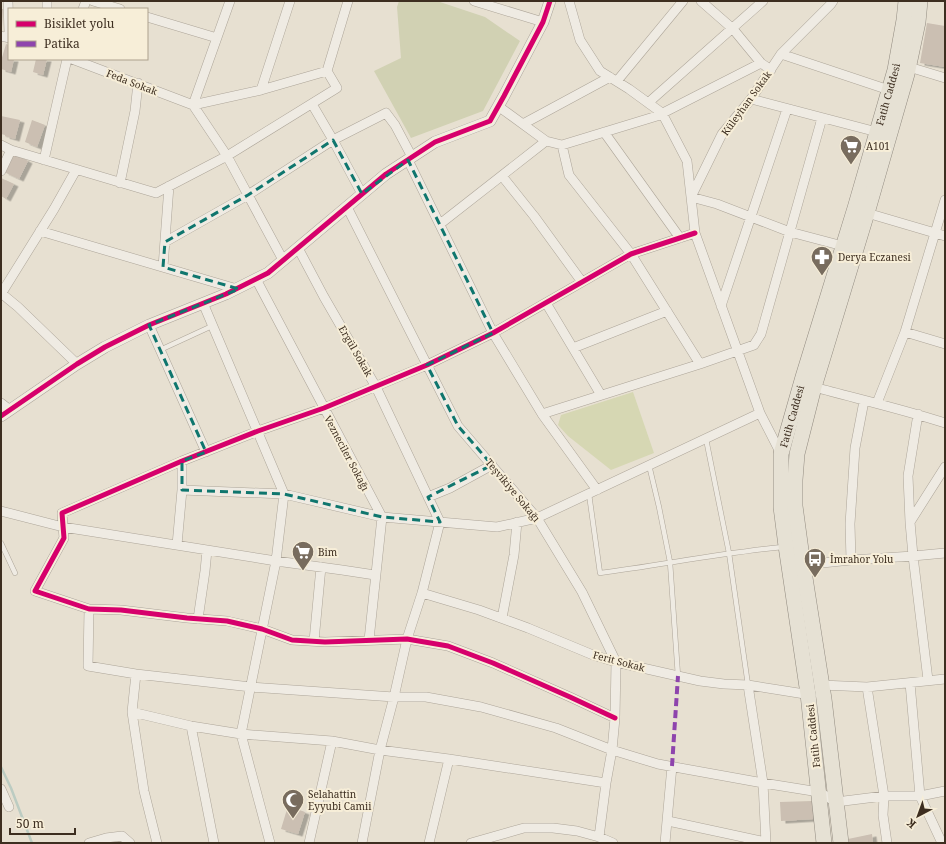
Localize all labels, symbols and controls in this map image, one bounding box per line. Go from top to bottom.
legend [8,8,148,60]
text: Bisiklet yolu [44,15,115,32]
text: Patika [44,35,80,52]
street label: Fatih Caddesi [872,61,903,127]
street label: Feda Sokak [104,66,160,98]
street label: Küleyhan Sokak [718,68,774,138]
supermarket icon: A101 [838,133,864,166]
place label: A101 [866,139,890,153]
pharmacy icon: Derya Eczanesi [809,244,835,277]
place label: Derya Eczanesi [838,250,911,264]
street label: Ergül Sokak [336,323,376,379]
street label: Fatih Caddesi [776,383,808,449]
street label: Vezneciler Sokağı [321,413,373,494]
street label: Teşvikiye Sokağı [482,455,544,525]
supermarket icon: Bim [290,539,316,572]
place label: Bim [318,545,338,559]
bus stop icon: İmrahor Yolu [802,546,828,579]
place label: İmrahor Yolu [830,552,894,566]
street label: Ferit Sokak [591,647,647,675]
street label: Fatih Caddesi [803,703,823,769]
mosque icon: Selahattin Eyyubi Camii [280,787,306,820]
place label: Selahattin Eyyubi Camii [308,787,372,813]
north arrow [898,796,938,836]
scale bar [10,810,75,836]
text: 50 m [16,815,44,832]
text: K [902,815,919,832]

